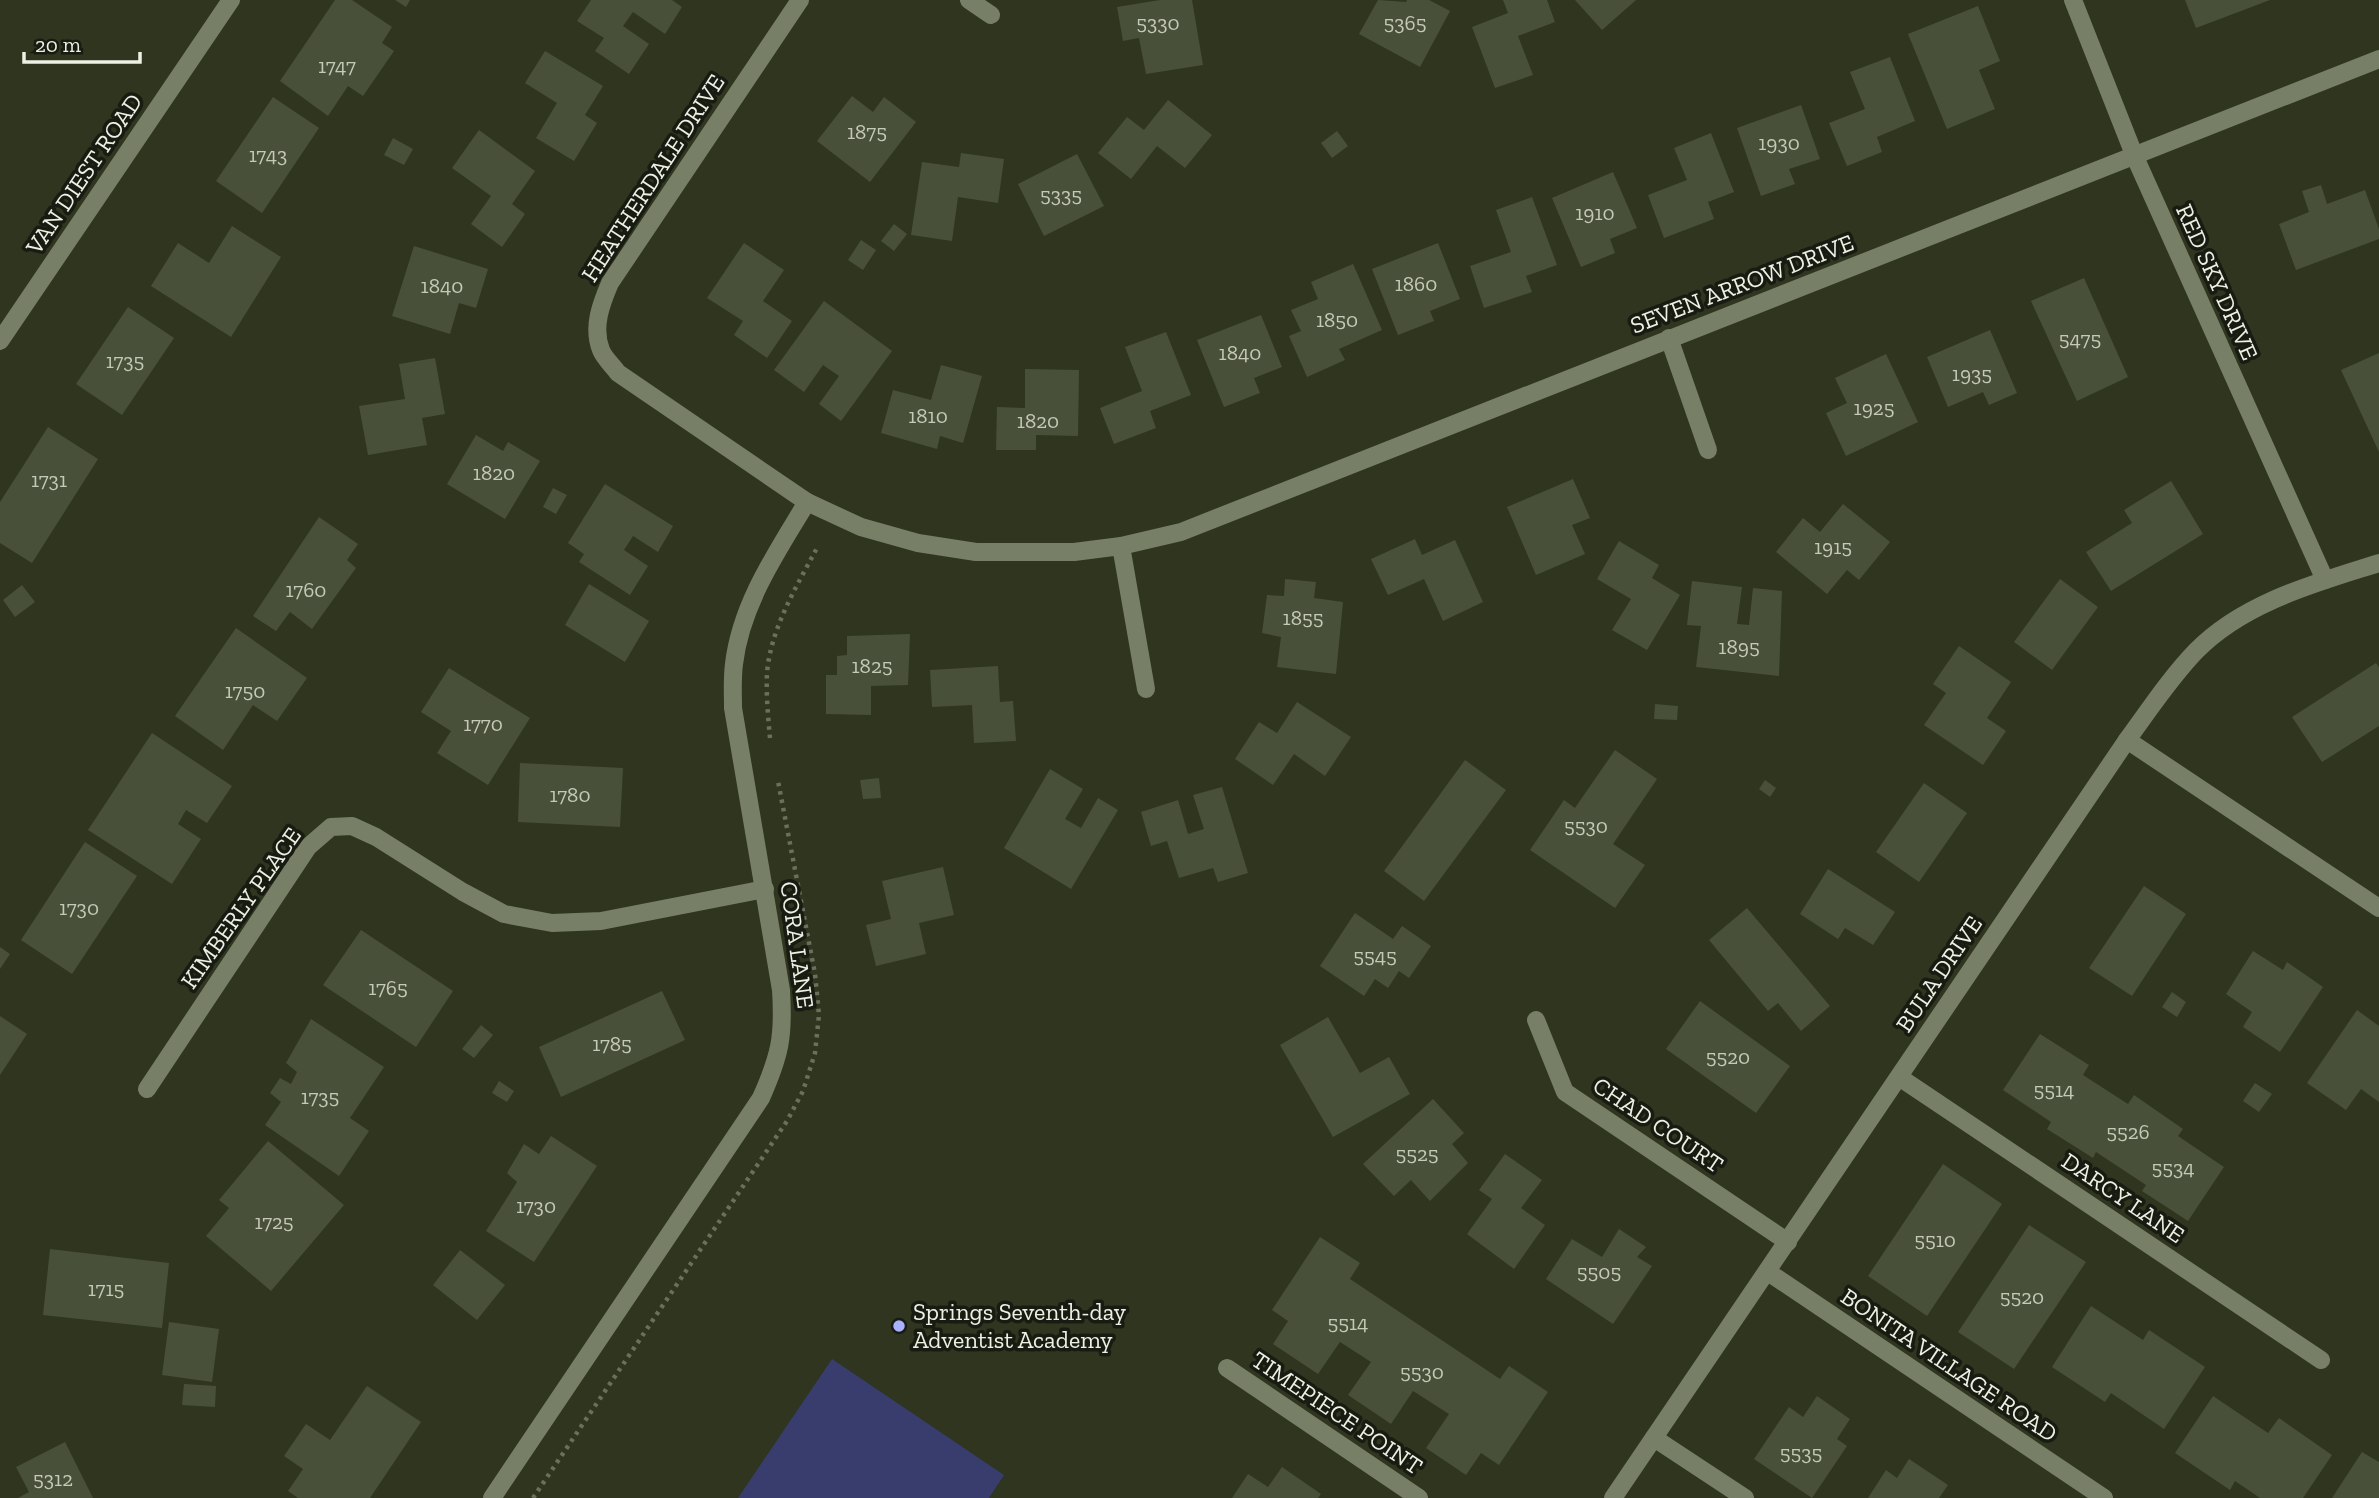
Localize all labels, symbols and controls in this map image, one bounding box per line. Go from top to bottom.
house number: 5330 [1136,10,1180,35]
house number: 5365 [1384,10,1426,35]
scale bar [24,21,140,65]
text: 20 m [35,32,81,57]
house number: 1747 [318,53,356,78]
street label: HEATHERDALE DRIVE [575,69,731,287]
street label: VAN DIEST ROAD [19,88,148,260]
house number: 1875 [847,119,887,144]
house number: 1930 [1758,130,1800,155]
house number: 1743 [249,142,287,167]
house number: 5335 [1040,182,1082,207]
street label: RED SKY DRIVE [2170,199,2265,364]
house number: 1910 [1575,200,1615,225]
street label: SEVEN ARROW DRIVE [1626,228,1858,340]
house number: 1860 [1395,271,1437,296]
house number: 1840 [421,273,463,298]
house number: 1850 [1316,307,1358,332]
house number: 5475 [2059,326,2101,351]
house number: 1840 [1219,340,1261,365]
house number: 1735 [106,348,144,373]
house number: 1935 [1952,361,1992,386]
house number: 1925 [1854,395,1894,420]
house number: 1810 [908,403,948,428]
house number: 1820 [1017,408,1059,433]
house number: 1820 [473,460,515,485]
house number: 1731 [31,467,67,492]
house number: 1915 [1814,534,1852,559]
house number: 1760 [286,577,326,602]
house number: 1855 [1283,605,1323,630]
house number: 1895 [1718,634,1760,659]
house number: 1825 [852,653,892,678]
house number: 1750 [225,678,265,703]
house number: 1770 [463,711,503,736]
house number: 1780 [549,782,591,807]
house number: 5530 [1564,813,1608,838]
street label: KIMBERLY PLACE [174,821,307,994]
street label: CORA LANE [774,879,821,1010]
house number: 1730 [59,895,99,920]
street label: BULA DRIVE [1889,910,1988,1037]
house number: 5545 [1353,943,1397,968]
house number: 1765 [368,975,408,1000]
house number: 1785 [592,1031,632,1056]
house number: 5520 [1706,1044,1750,1069]
street label: CHAD COURT [1588,1070,1729,1179]
house number: 5514 [2034,1077,2074,1102]
house number: 1735 [301,1084,339,1109]
house number: 5526 [2106,1119,2150,1144]
house number: 5525 [1395,1141,1439,1166]
street label: DARCY LANE [2056,1146,2190,1249]
house number: 5534 [2151,1155,2195,1180]
house number: 1730 [516,1193,556,1218]
house number: 1725 [254,1209,294,1234]
house number: 5510 [1914,1227,1956,1252]
house number: 5505 [1577,1259,1621,1284]
house number: 1715 [88,1276,124,1301]
street label: BONITA VILLAGE ROAD [1836,1281,2063,1448]
house number: 5520 [2000,1284,2044,1309]
place label: Springs Seventh-day Adventist Academy [913,1297,1127,1354]
house number: 5514 [1328,1310,1368,1335]
marker: Springs Seventh-day Adventist Academy [891,1318,907,1334]
street label: TIMEPIECE POINT [1246,1345,1428,1481]
house number: 5530 [1400,1359,1444,1384]
house number: 5535 [1780,1440,1822,1465]
house number: 5312 [33,1466,73,1491]

